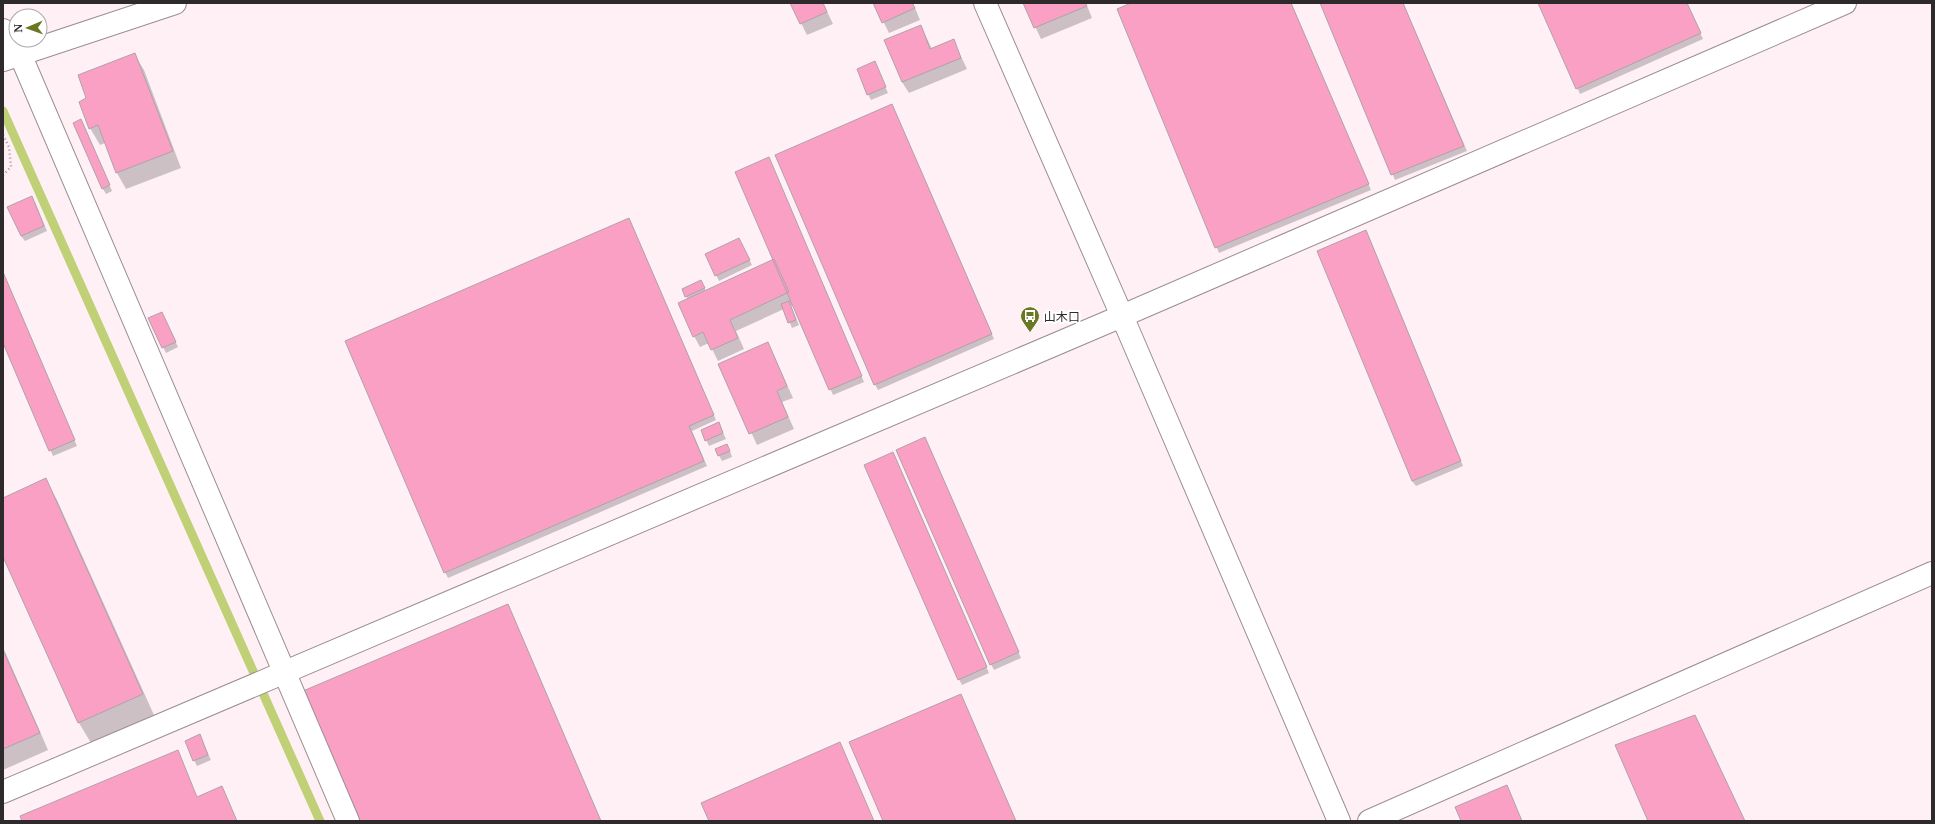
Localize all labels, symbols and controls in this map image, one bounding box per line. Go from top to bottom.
north arrow [8,8,48,48]
text: N [10,23,25,33]
bus stop icon: 山木口 [1019,305,1041,333]
place label: 山木口 [1044,308,1080,325]

